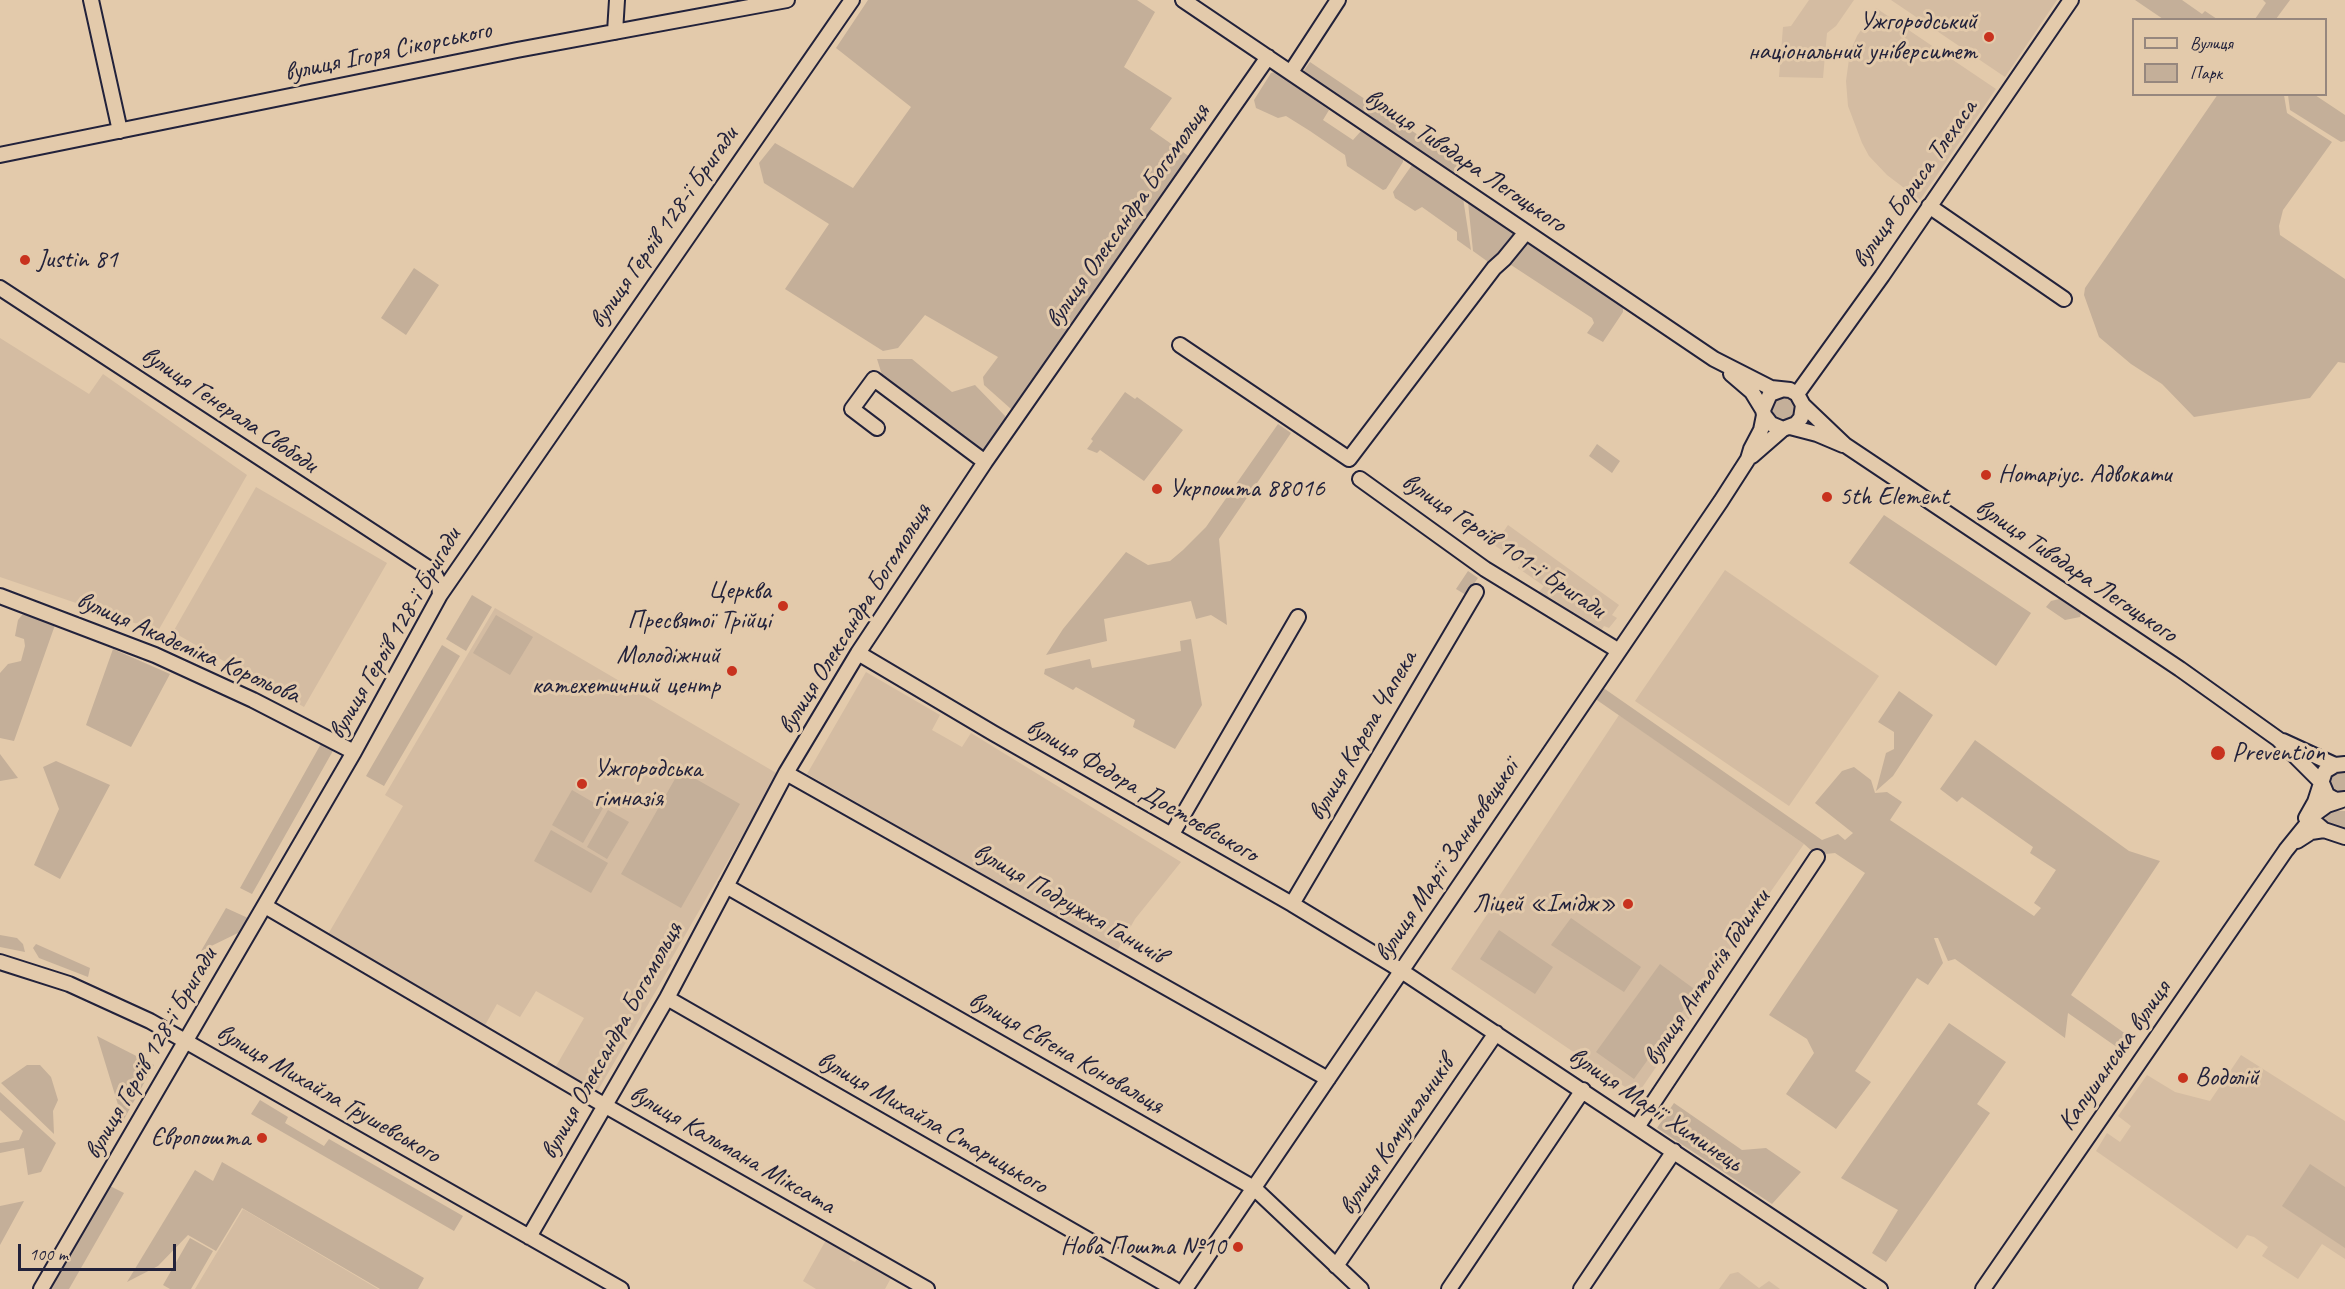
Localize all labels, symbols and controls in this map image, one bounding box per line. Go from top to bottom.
place label: Ужгородський національний університет [1748,6,1977,67]
street label: вулиця Ігоря Сікорського [282,15,494,89]
legend [2132,18,2327,96]
marker: Ужгородський національний університет [1982,30,1996,44]
text: Вулиця [2190,32,2233,54]
text: Парк [2190,62,2222,84]
street label: вулиця Тиводара Легоцького [1358,82,1572,240]
street label: вулиця Бориса Тлехаса [1845,94,1985,274]
street label: вулиця Олександра Богомольця [1039,98,1217,334]
street label: вулиця Героїв 128-ї Бригади [583,121,745,335]
place label: Justin 81 [37,244,118,276]
marker: Justin 81 [18,253,32,267]
street label: вулиця Генерала Свободи [135,339,323,481]
place label: Нотаріус. Адвокати [1998,459,2171,491]
street label: вулиця Героїв 101-ї Бригади [1395,466,1611,626]
marker: Нотаріус. Адвокати [1979,468,1993,482]
place label: Укрпошта 88016 [1169,473,1325,505]
place label: 5th Element [1839,481,1949,513]
marker: Укрпошта 88016 [1150,482,1164,496]
marker: 5th Element [1820,490,1834,504]
street label: вулиця Тиводара Легоцького [1969,492,2183,650]
street label: вулиця Олександра Богомольця [771,498,939,740]
street label: вулиця Героїв 128-ї Бригади [322,523,468,745]
place label: Церква Пресвятої Трійці [627,575,771,636]
street label: вулиця Академіка Корольова [72,585,304,711]
marker: Церква Пресвятої Трійці [776,599,790,613]
place label: Молодіжний катехетичний центр [531,640,720,702]
street label: вулиця Карела Чапека [1302,645,1424,827]
marker: Молодіжний катехетичний центр [725,664,739,678]
street label: вулиця Федора Достоєвського [1020,712,1264,870]
place label: Prevention [2232,737,2325,769]
marker: Prevention [2209,744,2227,762]
place label: Ужгородська гімназія [594,753,702,814]
street label: вулиця Марії Заньковецької [1368,754,1526,968]
marker: Ужгородська гімназія [575,777,589,791]
street label: вулиця Подружжя Ганичів [967,836,1171,972]
street label: вулиця Антонія Годинки [1637,884,1777,1072]
place label: Ліцей «Імідж» [1473,888,1616,920]
marker: Ліцей «Імідж» [1621,897,1635,911]
street label: вулиця Олександра Богомольця [534,917,690,1165]
street label: вулиця Героїв 128-ї Бригади [78,943,224,1165]
street label: Капушанська вулиця [2052,975,2178,1137]
street label: вулиця Євгена Коновальця [963,984,1169,1122]
street label: вулиця Михайла Грушевського [210,1017,446,1171]
street label: вулиця Марії Химинець [1562,1040,1748,1180]
street label: вулиця Михайла Старицького [811,1044,1053,1202]
street label: вулиця Комунальників [1332,1051,1462,1221]
place label: Водолій [2195,1062,2259,1094]
marker: Водолій [2176,1071,2190,1085]
street label: вулиця Кальмана Міксата [624,1078,840,1222]
place label: Європошта [151,1122,250,1154]
marker: Європошта [255,1131,269,1145]
place label: Нова Пошта №10 [1060,1231,1226,1263]
scale bar [21,1232,178,1270]
marker: Нова Пошта №10 [1231,1240,1245,1254]
text: 100 m [29,1243,68,1265]

